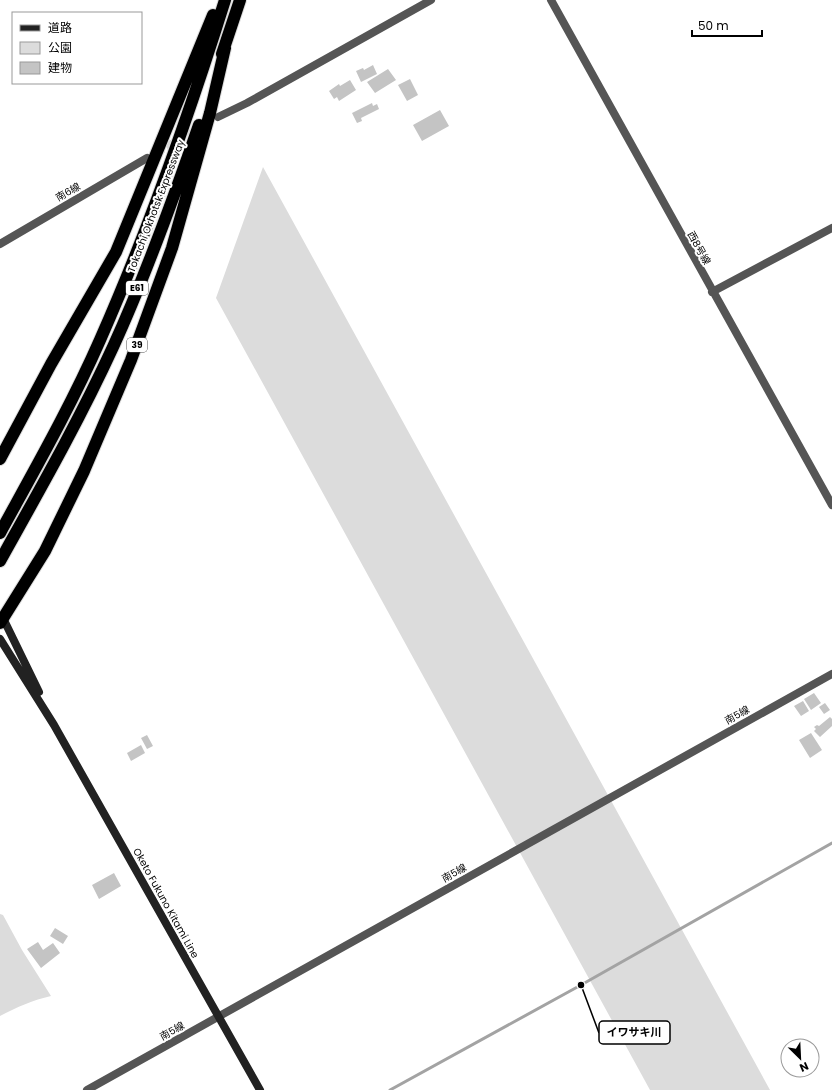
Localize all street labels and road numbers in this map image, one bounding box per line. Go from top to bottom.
street label: Tokachi Okhotsk Expressway [124,137,188,275]
street label: 南6線 [53,179,83,205]
street label: 西8号線 [684,228,714,268]
road number: E61 [126,281,148,295]
road number: 39 [127,338,147,352]
street label: 南5線 [722,702,752,728]
street label: Oketo Fukuno Kitami Line [129,845,203,961]
street label: 南5線 [439,860,469,886]
street label: 南5線 [157,1018,187,1044]

